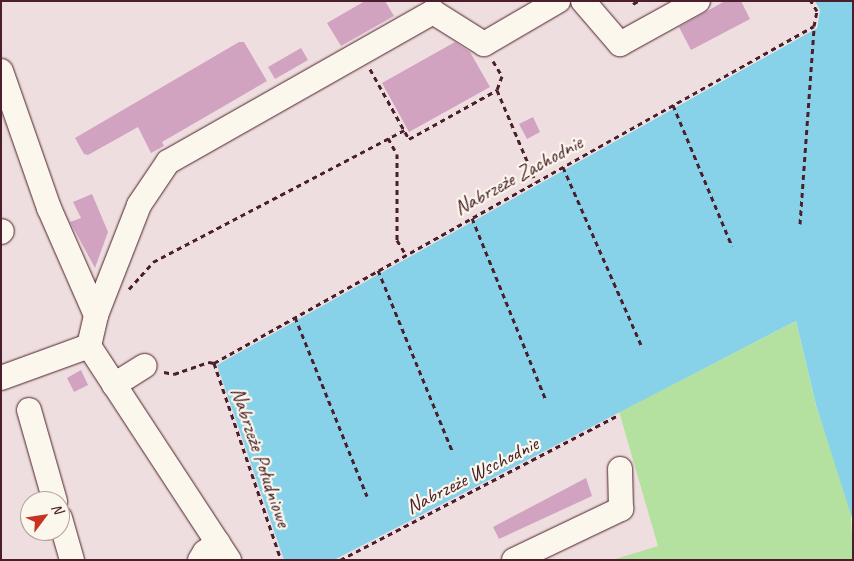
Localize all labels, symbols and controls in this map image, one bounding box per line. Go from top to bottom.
street label: Nabrzeże Zachodnie [449,129,587,221]
street label: Nabrzeże Południowe [225,384,297,530]
street label: Nabrzeże Wschodnie [401,431,543,519]
north arrow [20,491,70,541]
text: N [48,500,67,517]

